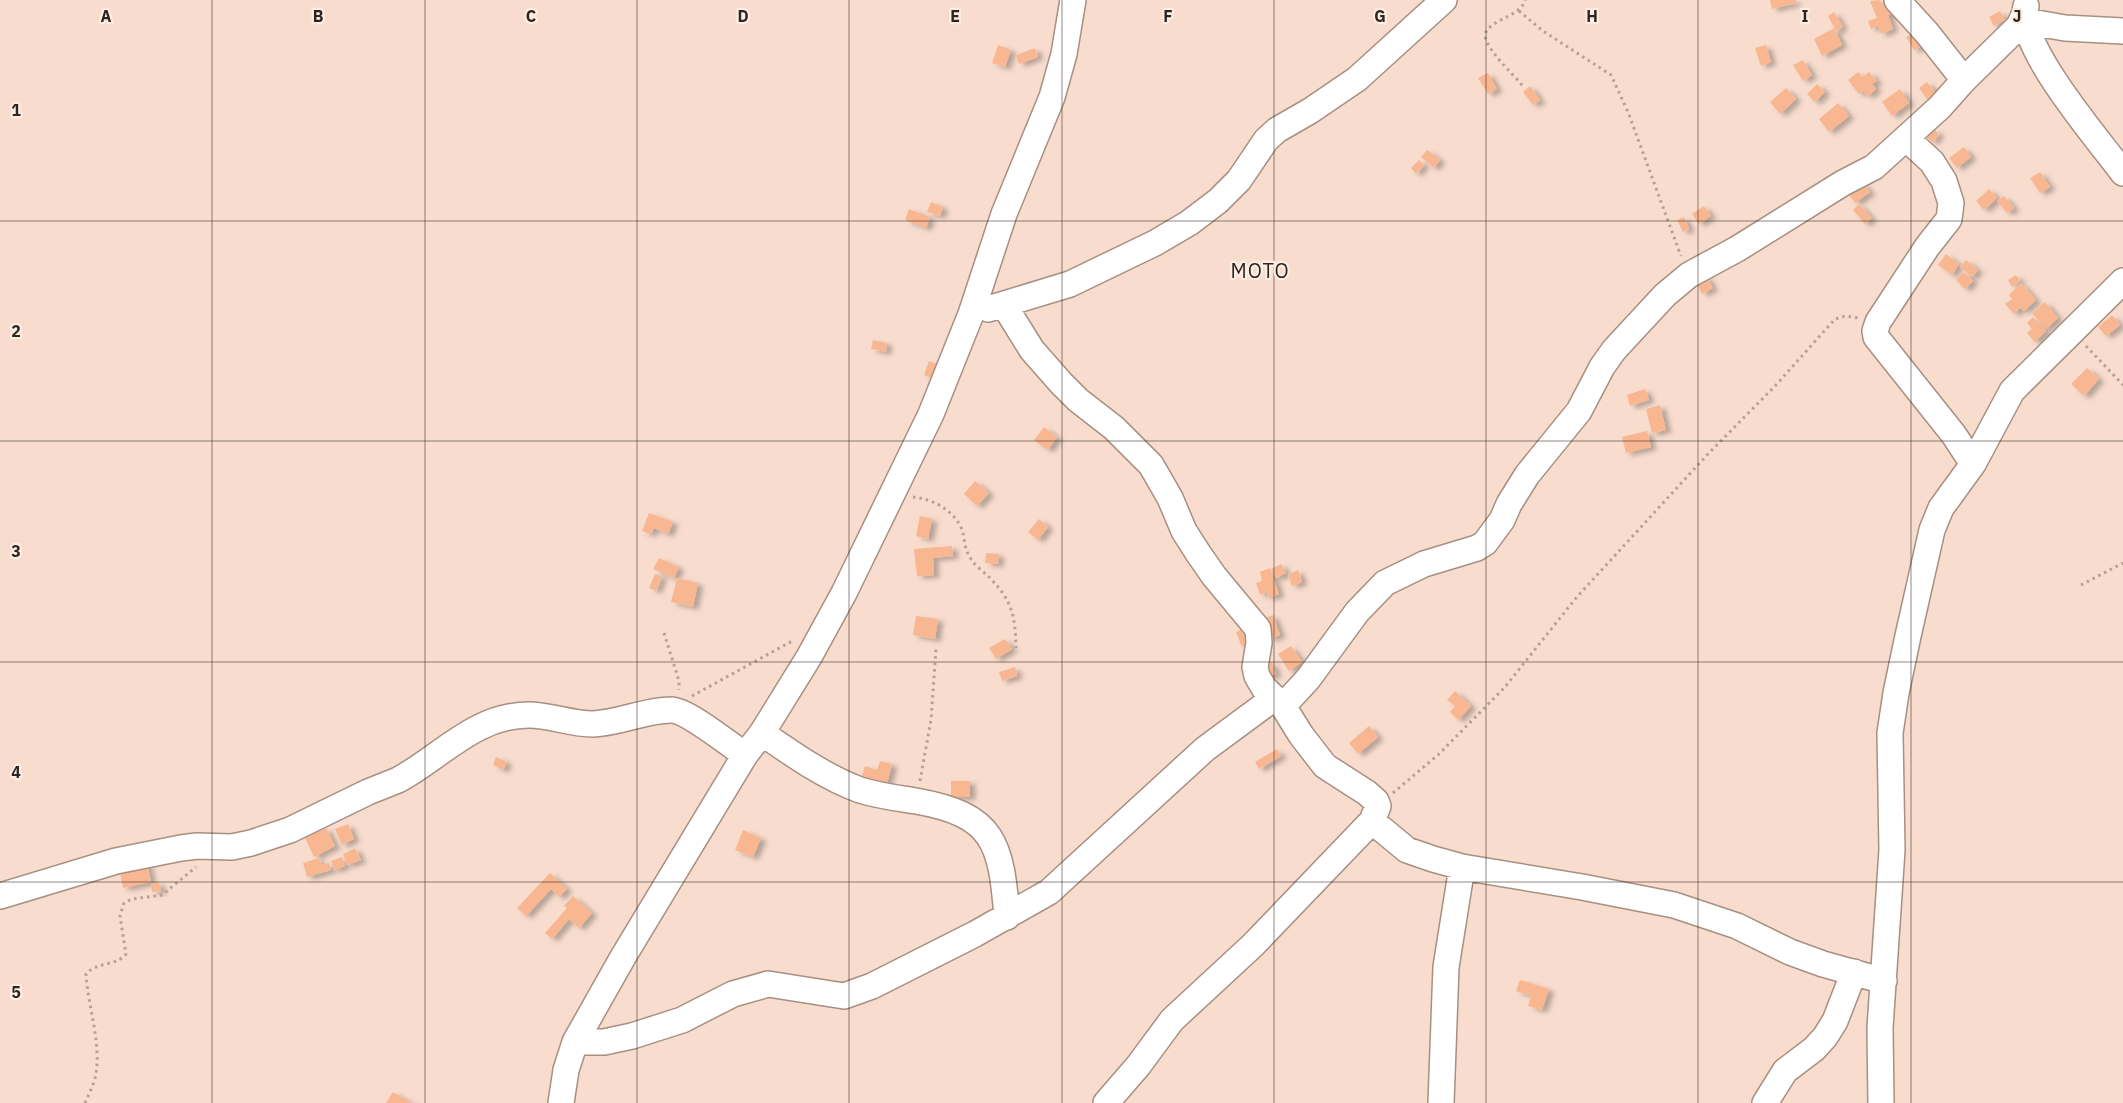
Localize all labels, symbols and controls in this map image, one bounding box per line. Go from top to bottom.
text: A [101,6,112,26]
text: B [313,6,324,26]
text: C [526,6,536,26]
text: D [737,6,749,26]
text: E [950,6,960,26]
text: F [1163,6,1173,26]
text: G [1374,6,1386,26]
text: H [1586,6,1598,26]
text: I [1802,6,1809,26]
text: J [2013,6,2021,26]
text: 1 [11,100,21,120]
district label: MOTO [1230,257,1290,284]
text: 2 [11,321,21,341]
text: 3 [11,541,21,561]
text: 4 [11,762,21,782]
text: 5 [11,982,21,1002]

